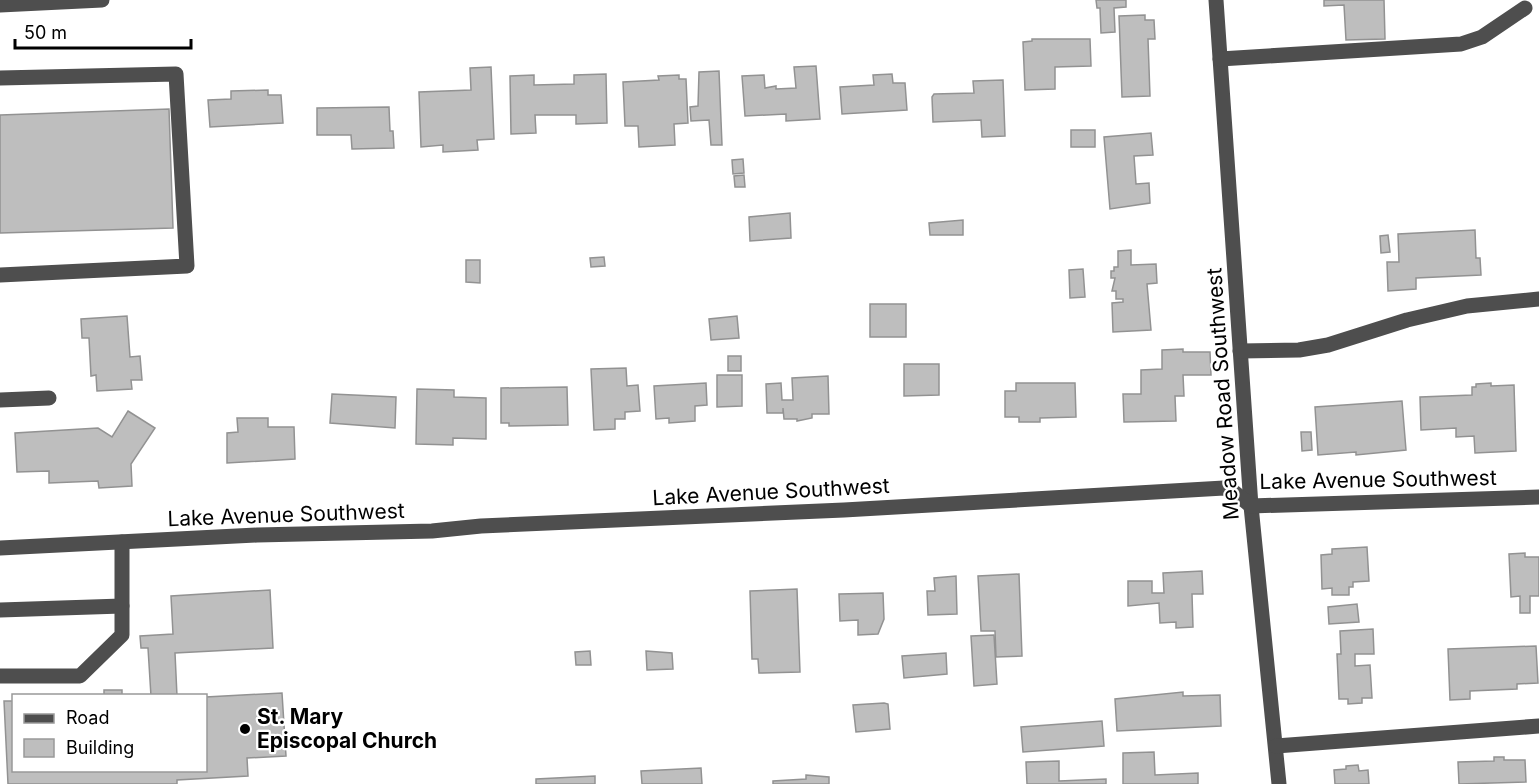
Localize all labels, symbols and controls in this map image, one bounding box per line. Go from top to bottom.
scale bar [15,12,190,50]
text: 50 m [24,22,67,43]
street label: Meadow Road Southwest [1201,267,1244,521]
street label: Lake Avenue Southwest [1259,465,1497,494]
street label: Lake Avenue Southwest [652,473,890,510]
street label: Lake Avenue Southwest [167,498,405,531]
legend [12,694,207,772]
place label: St. Mary Episcopal Church [257,704,437,753]
text: Road [66,707,109,728]
marker: St. Mary Episcopal Church [238,722,252,736]
text: Building [66,737,134,758]

